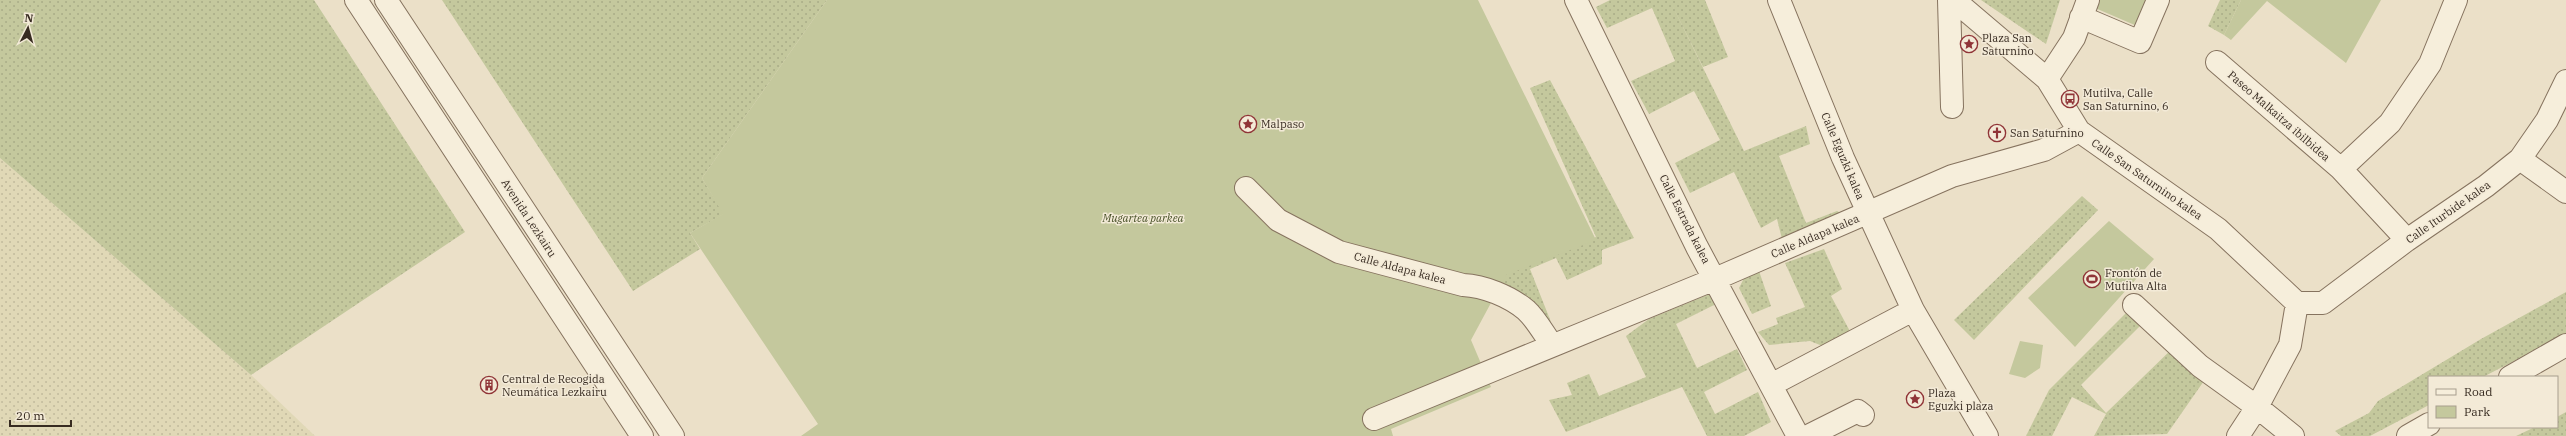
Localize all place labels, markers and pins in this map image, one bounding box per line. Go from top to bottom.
place label: Plaza San Saturnino [1982,31,2034,58]
place icon: Plaza San Saturnino [1959,34,1979,54]
place label: Mutilva, Calle San Saturnino, 6 [2083,86,2168,113]
bus stop icon: Mutilva, Calle San Saturnino, 6 [2060,89,2080,109]
place icon: Malpaso [1238,114,1258,134]
place label: Malpaso [1261,117,1304,131]
church icon: San Saturnino [1987,123,2007,143]
place label: San Saturnino [2010,126,2084,140]
place label: Frontón de Mutilva Alta [2105,266,2167,293]
sports icon: Frontón de Mutilva Alta [2082,269,2102,289]
place label: Central de Recogida Neumática Lezkairu [502,372,607,399]
building icon: Central de Recogida Neumática Lezkairu [479,375,499,395]
place label: Plaza Eguzki plaza [1928,386,1993,413]
place icon: Plaza Eguzki plaza [1905,389,1925,409]

